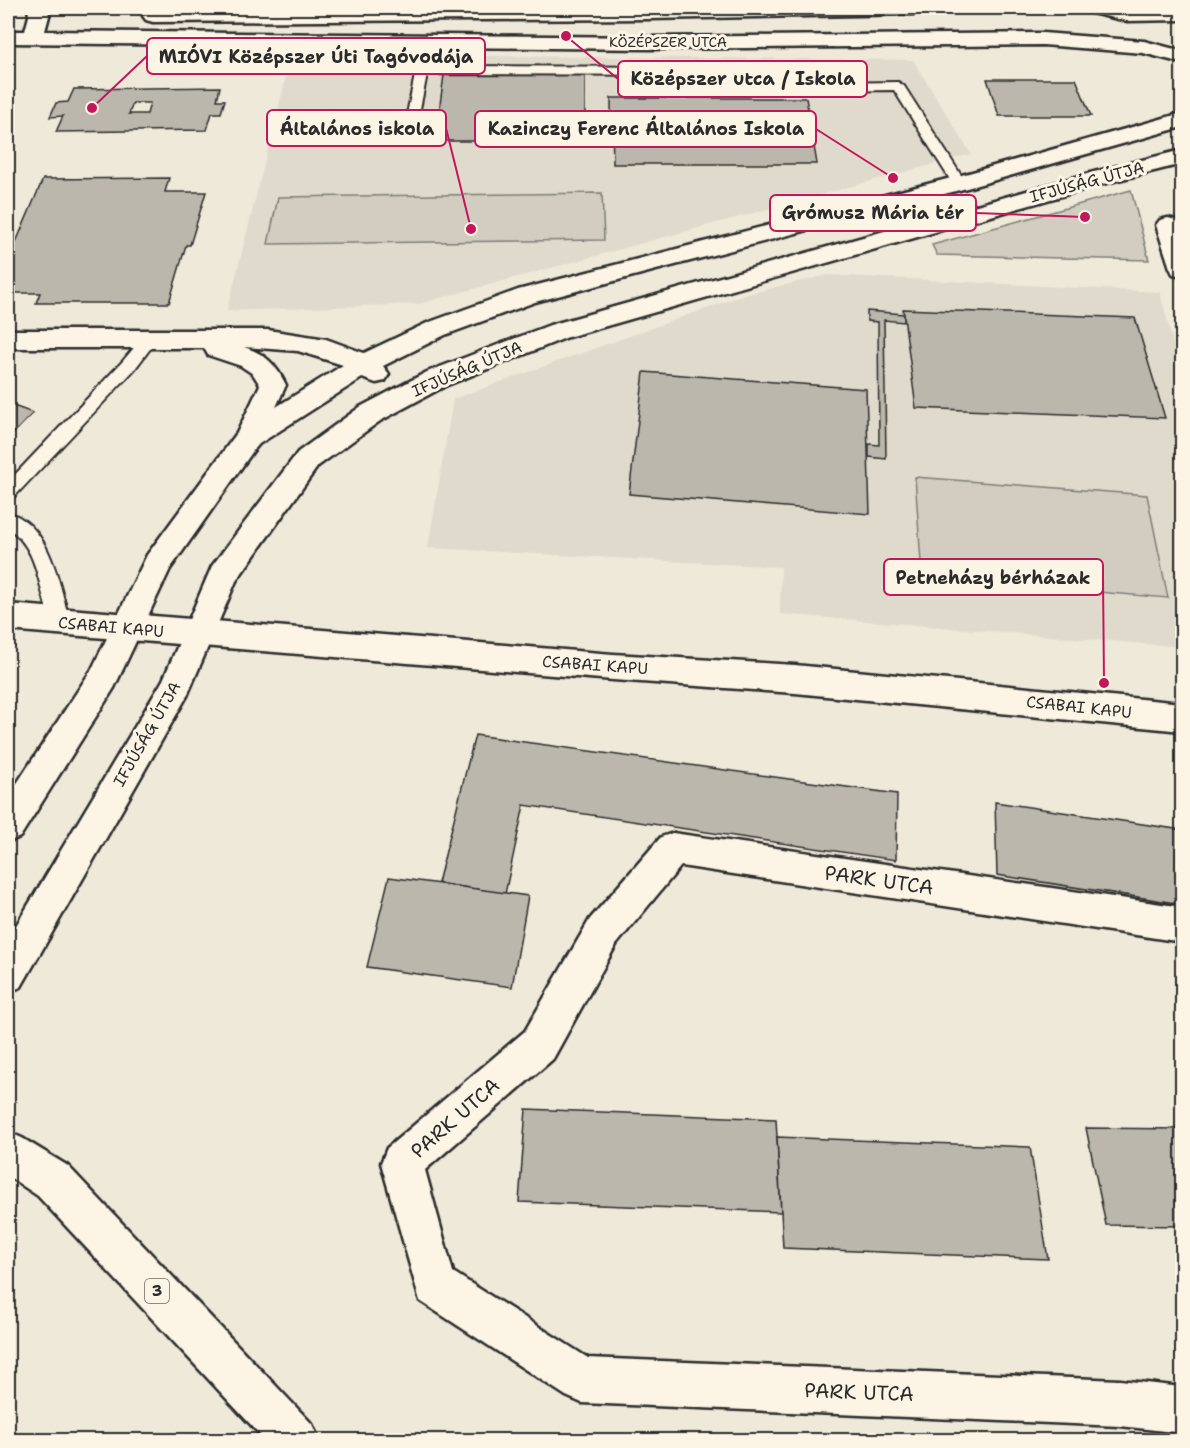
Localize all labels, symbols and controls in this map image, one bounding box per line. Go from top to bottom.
street label: KÖZÉPSZER UTCA [609,33,727,51]
callout: MIÓVI Középszer Úti Tagóvodája [147,38,485,74]
text: MIÓVI Középszer Úti Tagóvodája [159,43,474,69]
callout: Középszer utca / Iskola [618,61,867,97]
text: Középszer utca / Iskola [630,67,856,91]
callout: Általános iskola [267,110,446,146]
callout: Kazinczy Ferenc Általános Iskola [475,111,816,147]
text: Általános iskola [280,115,435,141]
text: Kazinczy Ferenc Általános Iskola [488,115,805,141]
street label: IFJÚSÁG ÚTJA [1027,157,1147,207]
callout: Grómusz Mária tér [770,195,976,231]
text: Grómusz Mária tér [782,201,964,225]
street label: IFJÚSÁG ÚTJA [409,336,525,402]
callout: Petneházy bérházak [884,559,1103,595]
text: Petneházy bérházak [895,566,1091,590]
street label: CSABAI KAPU [57,612,165,642]
street label: CSABAI KAPU [541,651,649,679]
street label: IFJÚSÁG ÚTJA [108,678,186,790]
street label: CSABAI KAPU [1025,691,1133,723]
street label: PARK UTCA [823,860,935,900]
street label: PARK UTCA [405,1072,505,1164]
road number: 3 [145,1279,169,1303]
street label: PARK UTCA [804,1377,914,1407]

